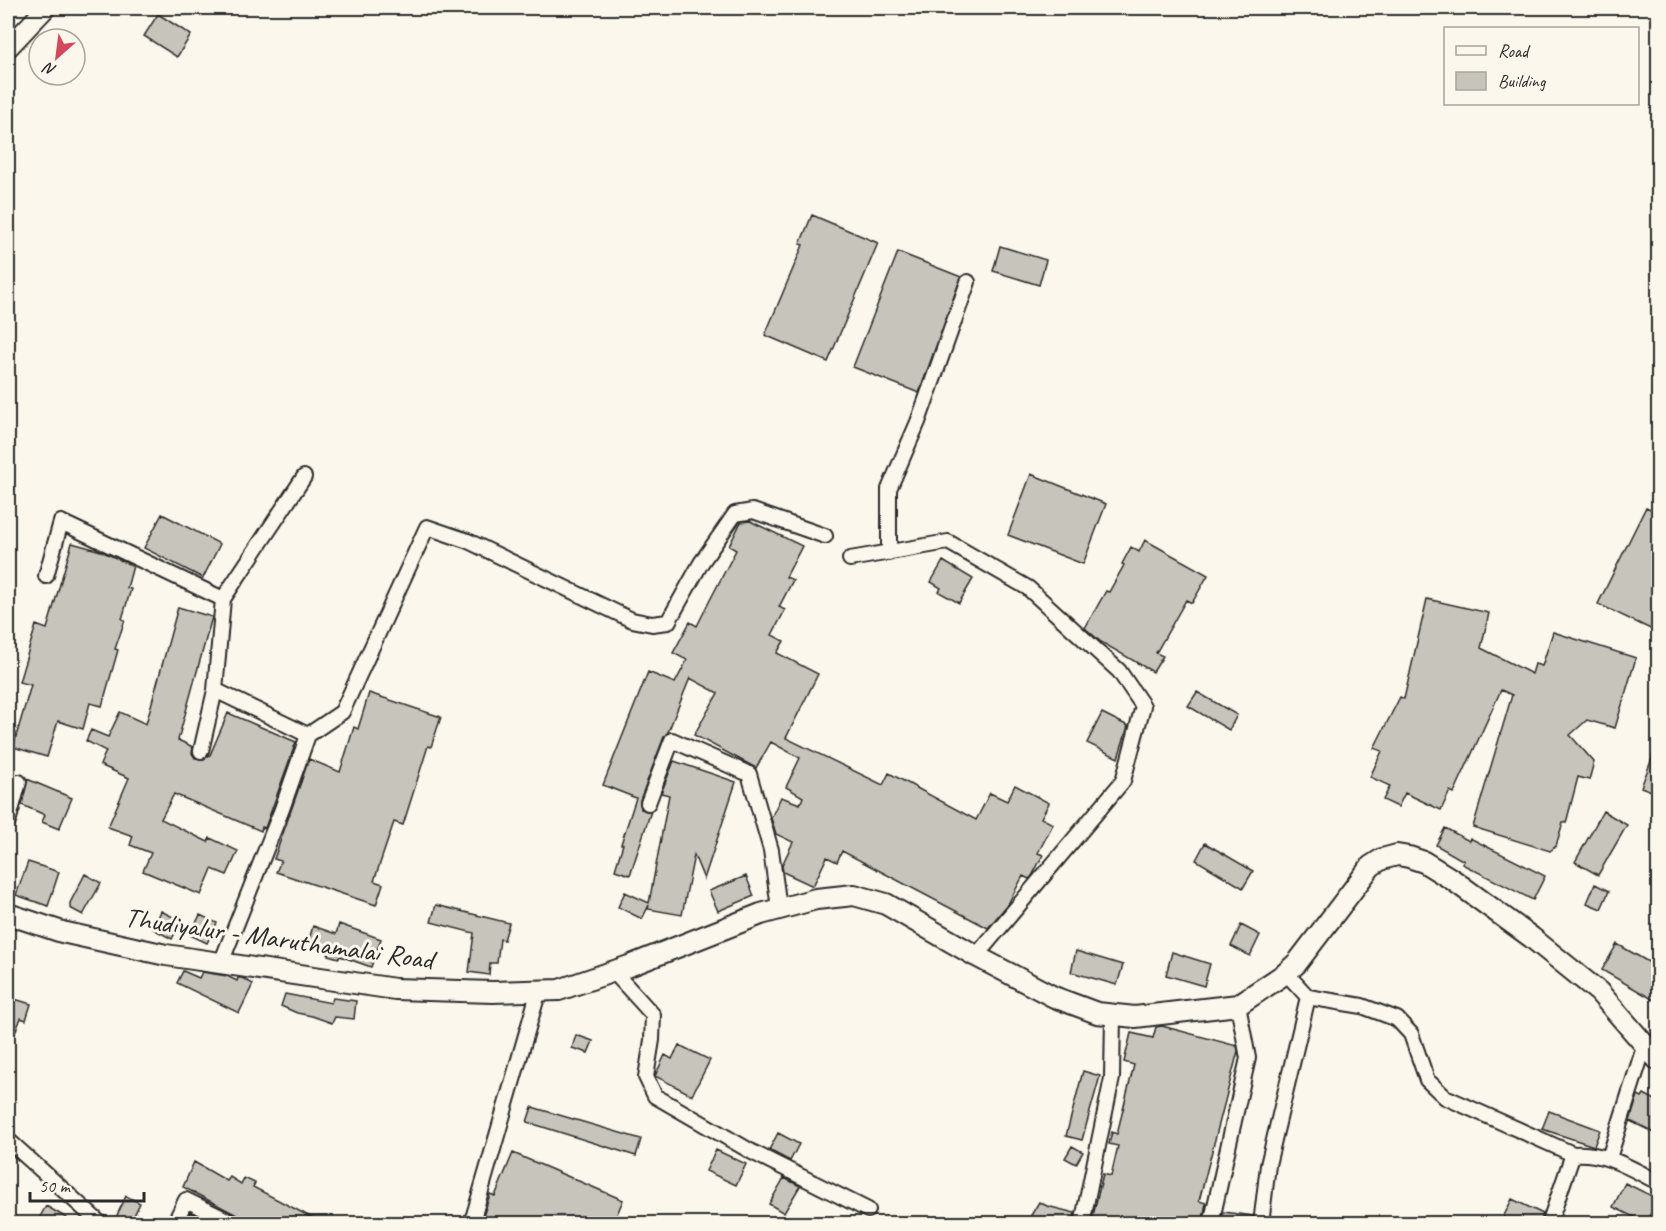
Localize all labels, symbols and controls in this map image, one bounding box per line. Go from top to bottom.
north arrow [27,27,87,87]
legend [1444,27,1639,105]
text: Road [1498,40,1531,62]
text: N [39,57,59,81]
text: Building [1498,70,1547,92]
street label: Thudiyalur - Maruthamalai Road [123,899,439,978]
scale bar [30,1165,144,1203]
text: 50 m [39,1175,72,1197]

